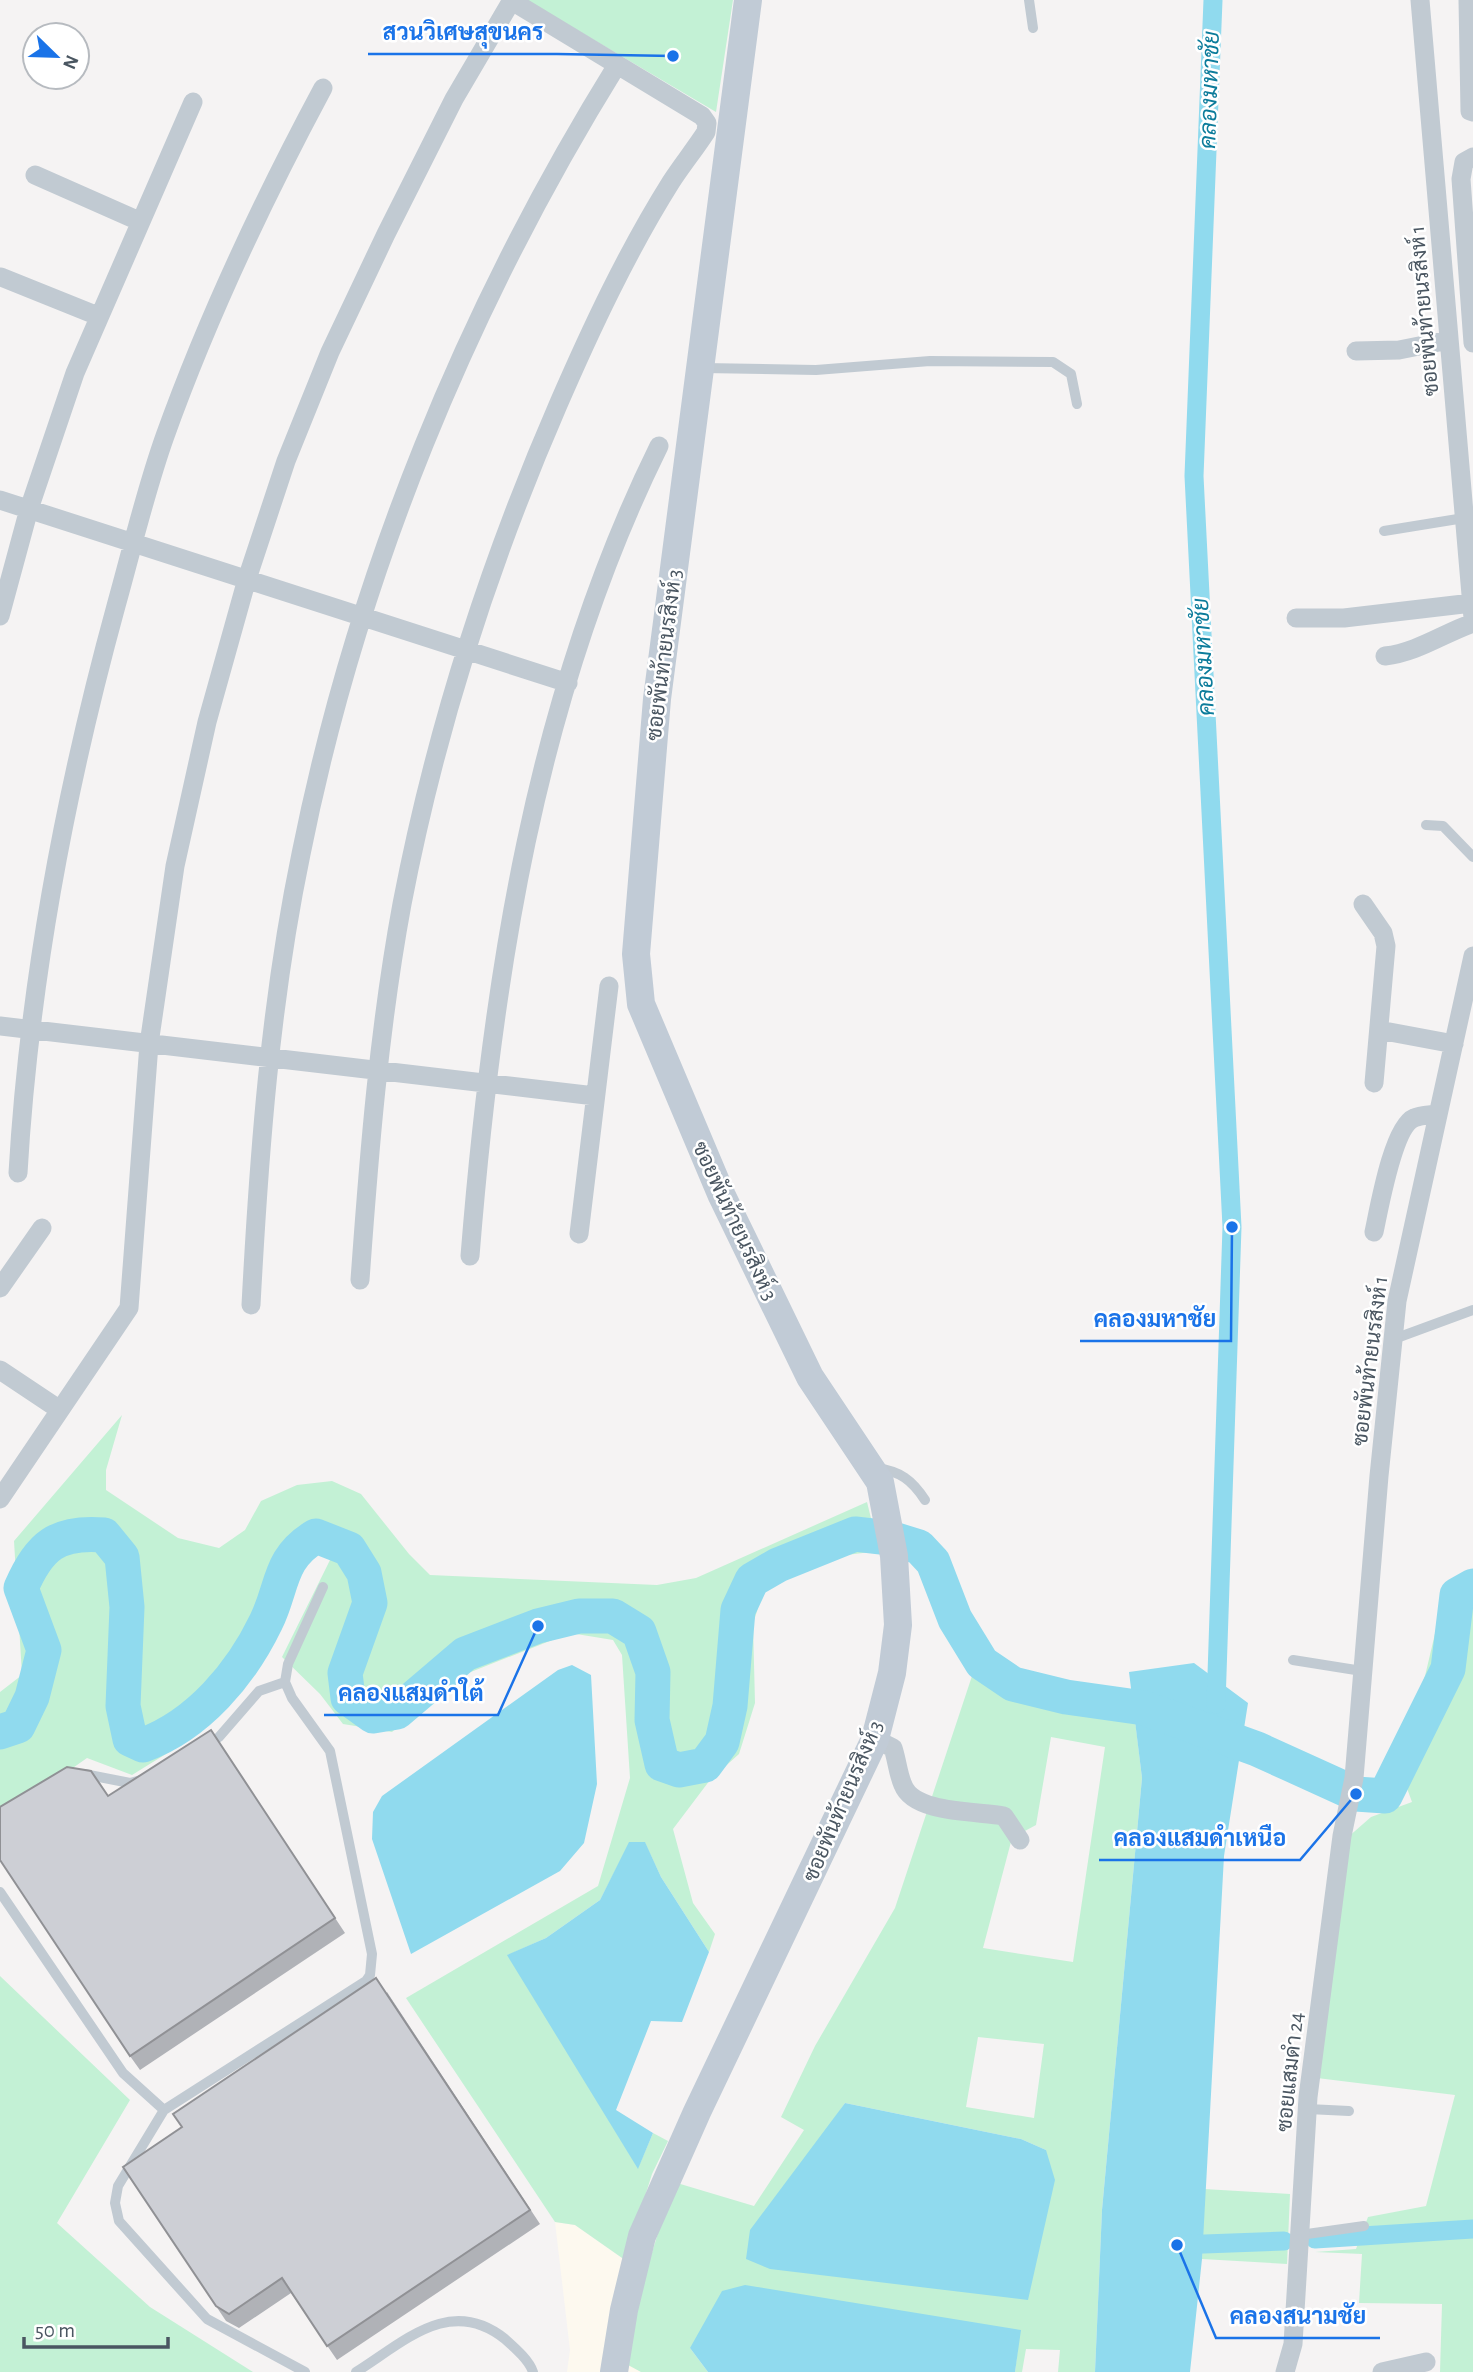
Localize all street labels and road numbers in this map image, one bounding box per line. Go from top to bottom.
street label: ซอยพันท้ายนรสิงห์ 1 [1403,225,1442,397]
street label: ซอยพันท้ายนรสิงห์ 3 [640,568,685,742]
street label: ซอยพันท้ายนรสิงห์ 3 [689,1137,784,1304]
street label: ซอยพันท้ายนรสิงห์ 1 [1346,1274,1391,1447]
street label: ซอยพันท้ายนรสิงห์ 3 [796,1716,887,1885]
street label: ซอยแสมดำ 24 [1272,2011,1307,2133]

